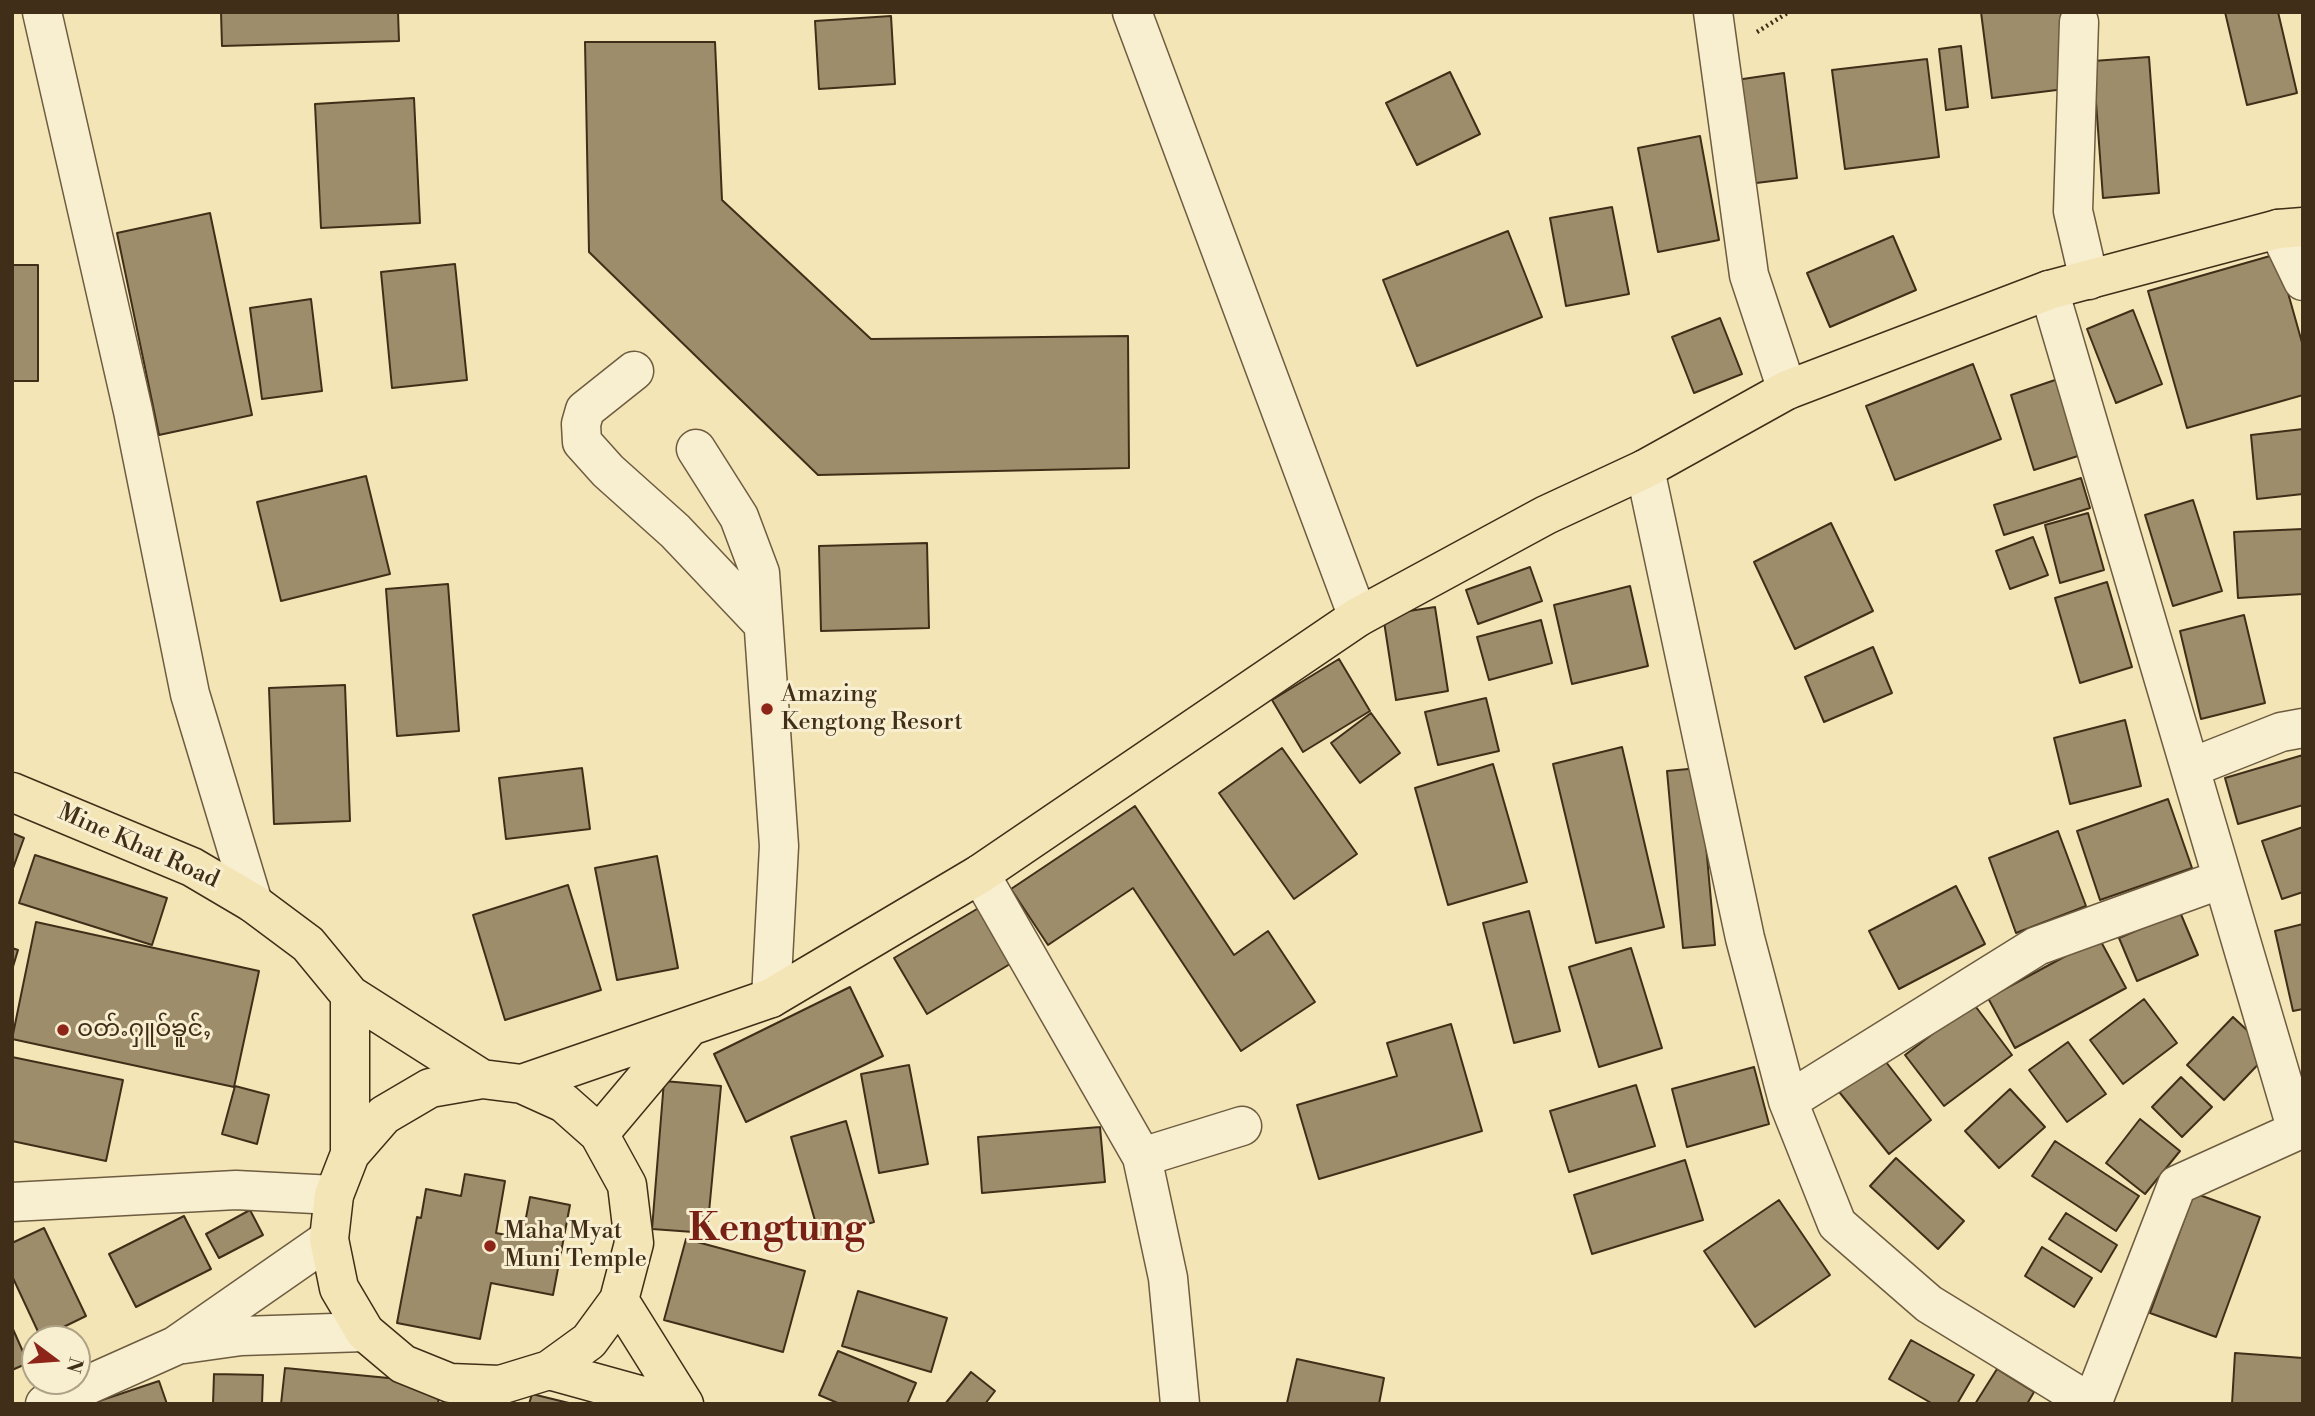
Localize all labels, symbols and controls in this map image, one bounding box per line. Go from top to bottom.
place label: Amazing Kengtong Resort [781,681,963,737]
marker: Amazing Kengtong Resort [759,701,775,717]
street label: Mine Khat Road [53,799,223,895]
place label: ဝတ်ႉႁူဝ်ၶူင်ႇ [77,1016,211,1044]
marker: ဝတ်ႉႁူဝ်ၶူင်ႇ [55,1022,71,1038]
district label: Kengtung [689,1208,865,1254]
place label: Maha Myat Muni Temple [504,1218,647,1274]
marker: Maha Myat Muni Temple [482,1238,498,1254]
north arrow [21,1325,91,1395]
text: N [61,1355,88,1376]

